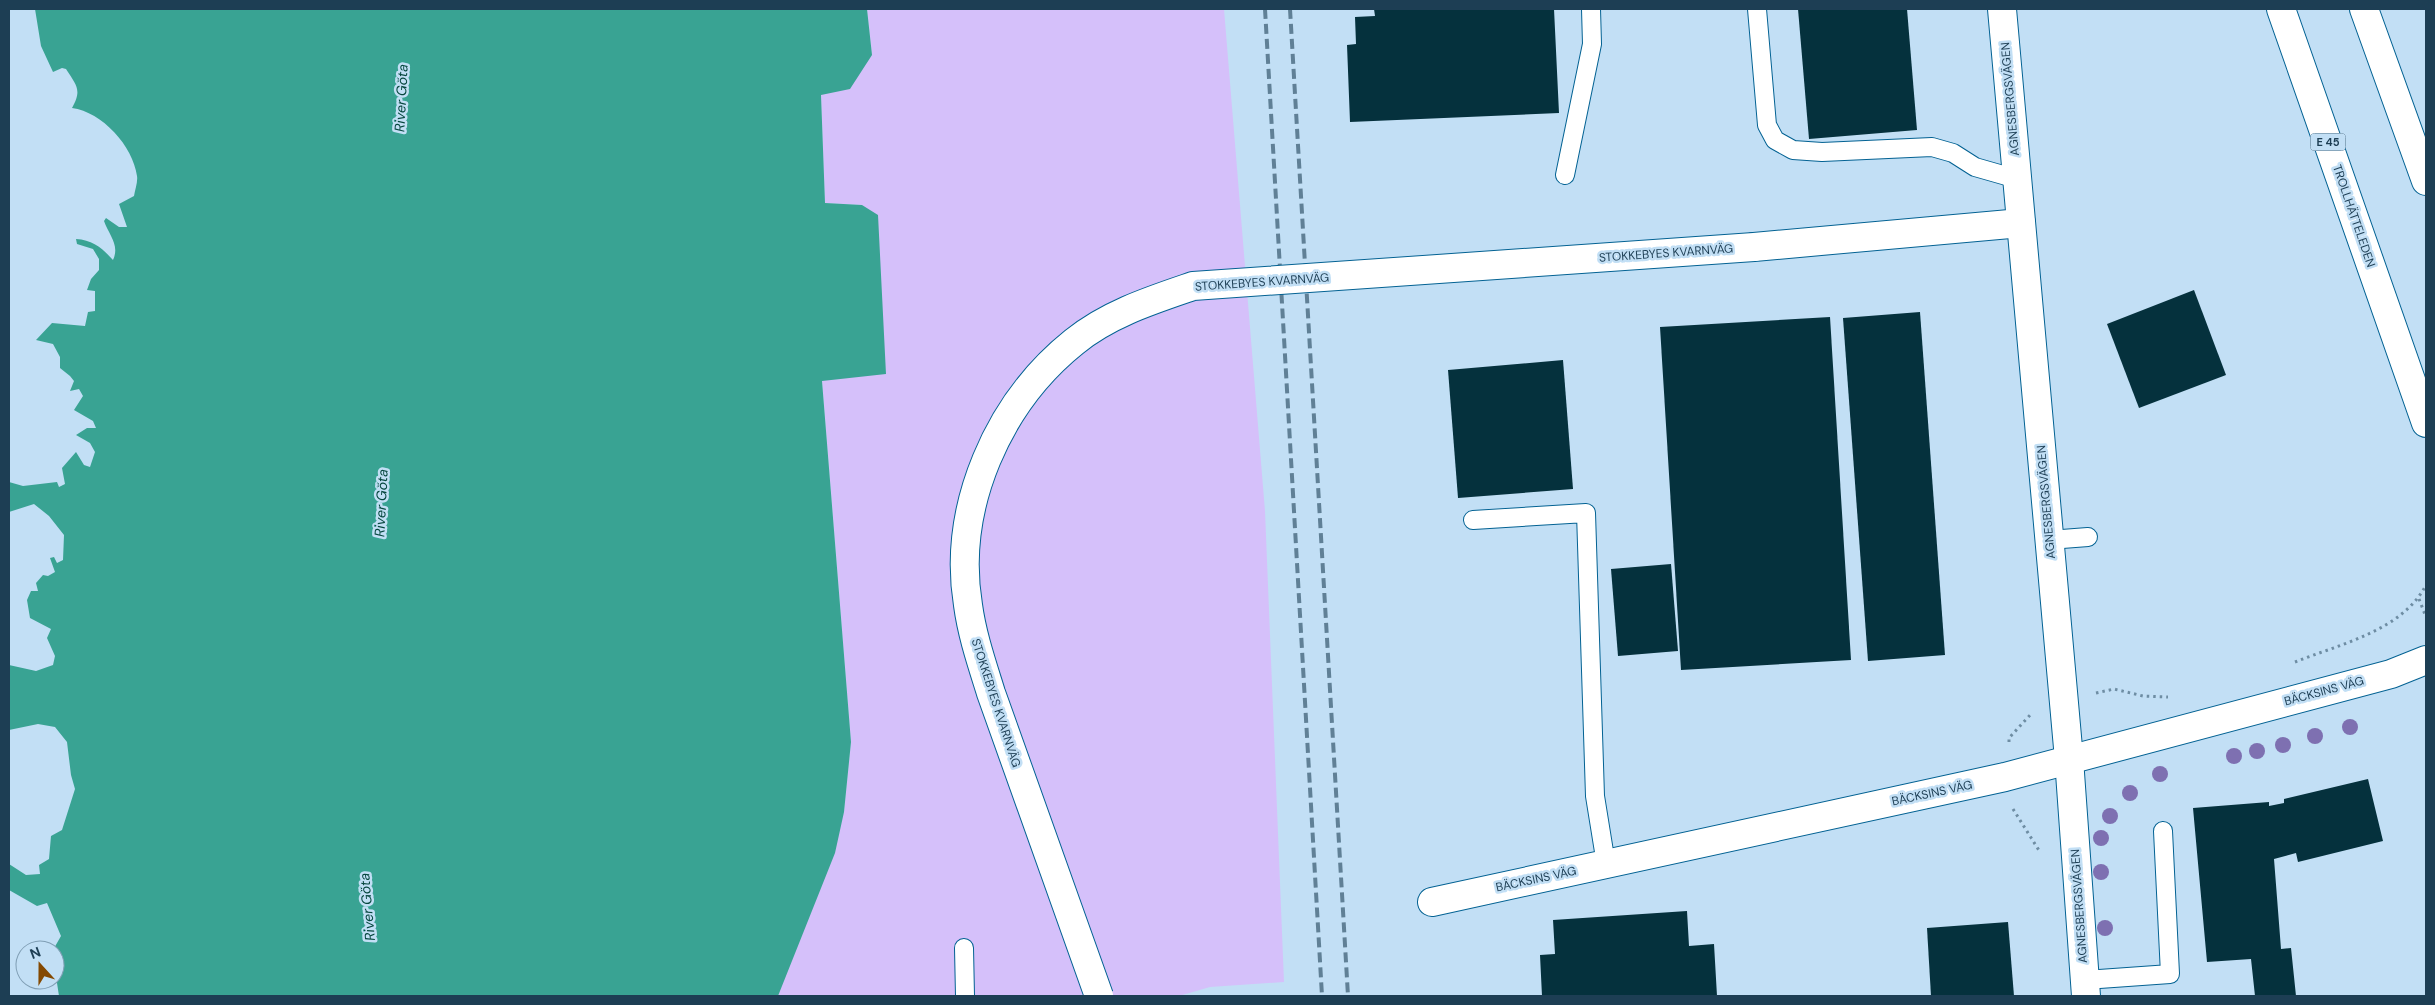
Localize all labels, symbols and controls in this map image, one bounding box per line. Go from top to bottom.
street label: AGNESBERGSVÄGEN [1997,41,2023,157]
water label: River Göta [390,63,412,132]
road number: E 45 [2310,134,2346,150]
street label: TROLLHÄTTELEDEN [2329,162,2379,270]
street label: STOKKEBYES KVARNVÄG [1598,240,1734,266]
street label: STOKKEBYES KVARNVÄG [1194,269,1330,295]
street label: AGNESBERGSVÄGEN [2033,444,2059,560]
water label: River Göta [370,468,392,537]
street label: STOKKEBYES KVARNVÄG [968,637,1024,769]
street label: BÄCKSINS VÄG [2282,673,2366,709]
street label: BÄCKSINS VÄG [1890,777,1974,809]
street label: AGNESBERGSVÄGEN [2067,849,2091,963]
street label: BÄCKSINS VÄG [1494,863,1578,895]
water label: River Göta [355,872,379,942]
north arrow [15,940,65,990]
text: N [27,943,43,963]

